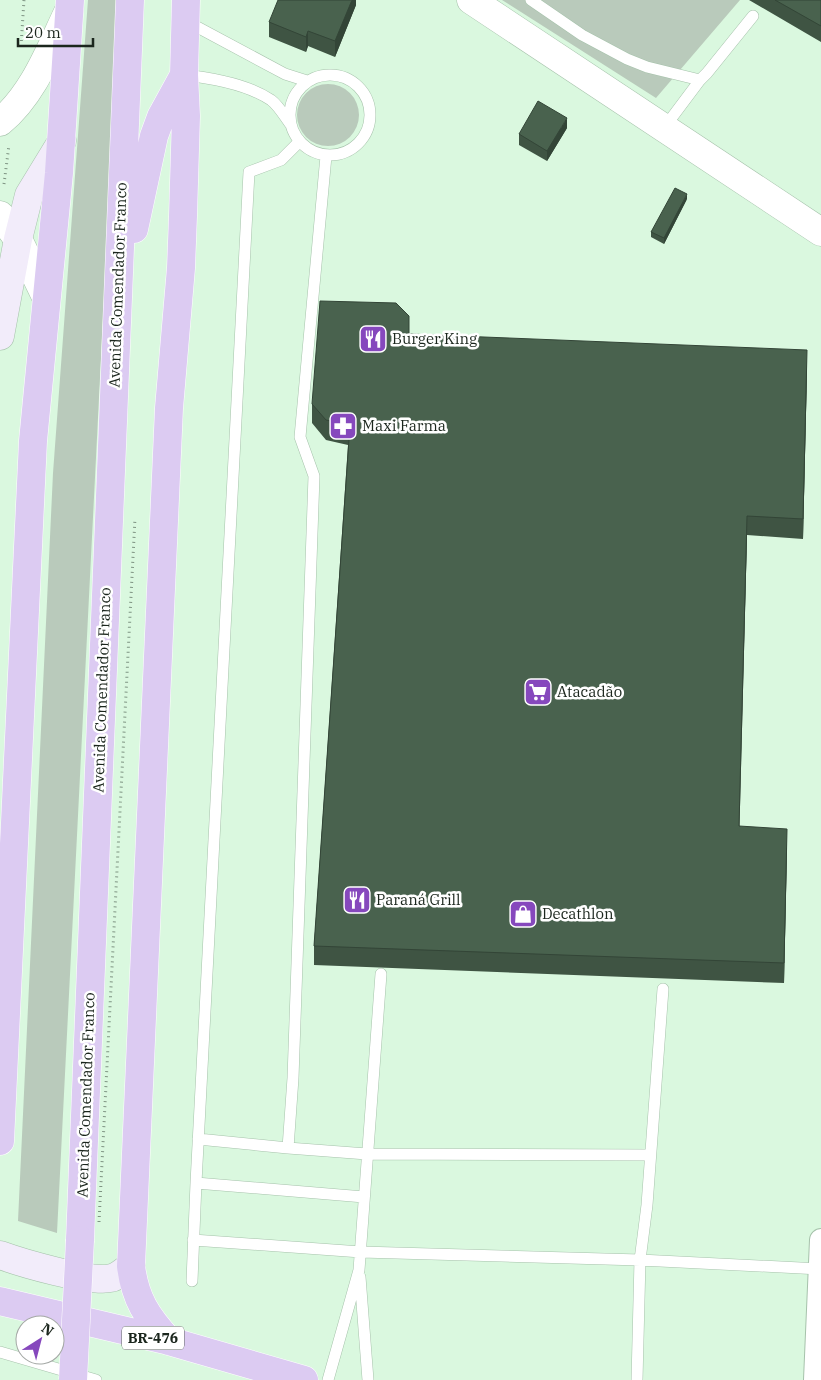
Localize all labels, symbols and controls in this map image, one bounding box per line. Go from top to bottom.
scale bar [18,15,92,47]
text: 20 m [25,23,61,42]
street label: Avenida Comendador Franco [104,182,131,388]
restaurant icon: Burger King [358,324,388,354]
place label: Burger King [392,329,477,348]
pharmacy icon: Maxi Farma [328,411,358,441]
place label: Maxi Farma [362,416,446,435]
street label: Avenida Comendador Franco [88,587,115,793]
supermarket icon: Atacadão [523,677,553,707]
place label: Atacadão [557,682,622,701]
restaurant icon: Paraná Grill [342,885,372,915]
place label: Paraná Grill [376,890,461,909]
shop icon: Decathlon [508,899,538,929]
place label: Decathlon [542,904,614,923]
street label: Avenida Comendador Franco [72,992,99,1198]
north arrow [15,1315,65,1365]
text: N [38,1319,57,1340]
road number: BR-476 [122,1326,184,1350]

